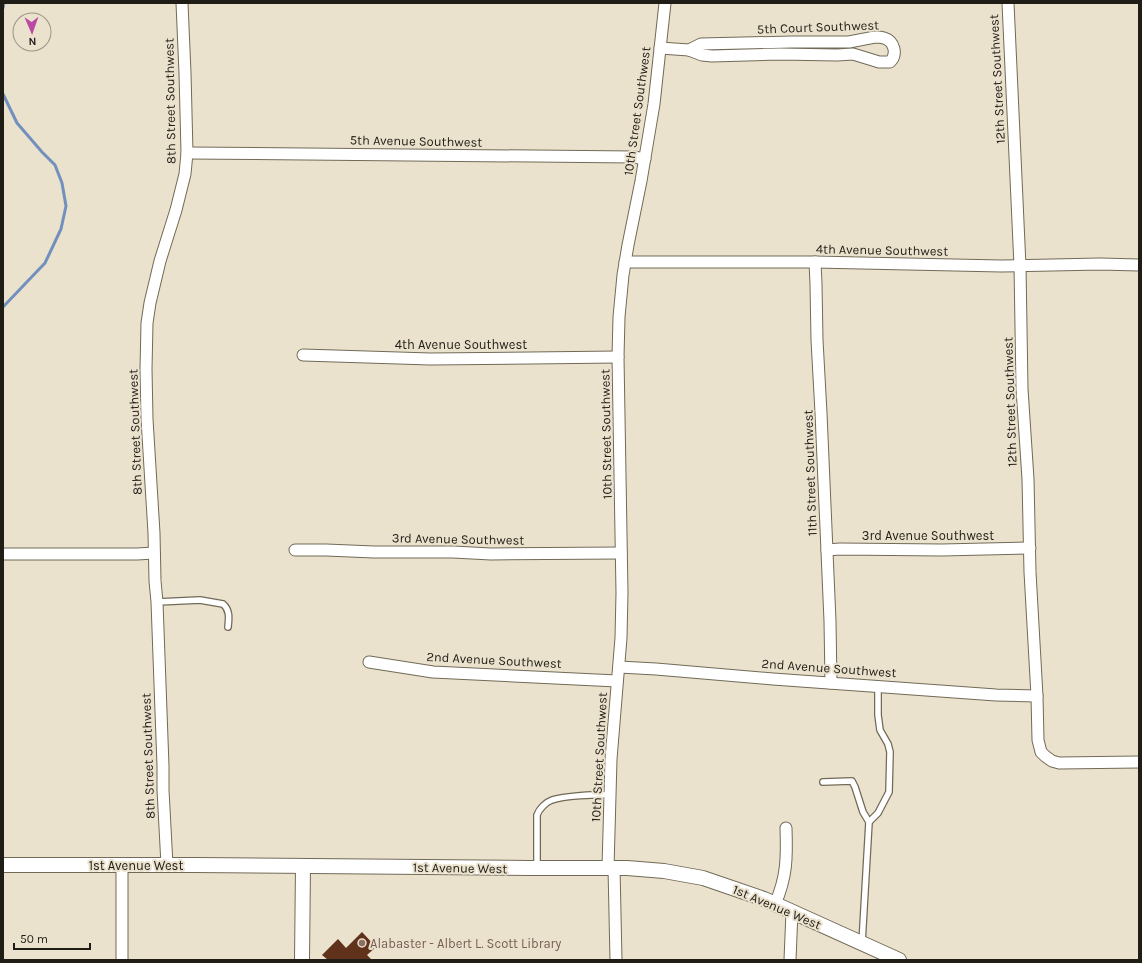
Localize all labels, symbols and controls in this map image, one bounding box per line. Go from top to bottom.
north arrow [12,12,52,52]
street label: 12th Street Southwest [986,14,1008,144]
street label: 5th Court Southwest [757,17,879,37]
text: N [28,35,37,48]
street label: 8th Street Southwest [161,38,179,164]
street label: 10th Street Southwest [621,45,653,176]
street label: 5th Avenue Southwest [350,132,482,150]
street label: 4th Avenue Southwest [816,241,948,259]
street label: 4th Avenue Southwest [395,337,527,352]
street label: 12th Street Southwest [1000,337,1020,467]
street label: 8th Street Southwest [125,369,145,495]
street label: 10th Street Southwest [597,369,615,499]
street label: 11th Street Southwest [800,409,820,537]
street label: 3rd Avenue Southwest [862,528,994,543]
street label: 3rd Avenue Southwest [392,530,524,548]
street label: 2nd Avenue Southwest [426,649,562,671]
street label: 2nd Avenue Southwest [761,656,897,680]
street label: 10th Street Southwest [588,692,610,822]
street label: 8th Street Southwest [138,693,158,819]
street label: 1st Avenue West [89,858,183,873]
street label: 1st Avenue West [413,860,508,876]
street label: 1st Avenue West [731,882,824,932]
scale bar [14,925,90,951]
text: 50 m [20,932,48,946]
place label: Alabaster - Albert L. Scott Library [370,936,561,951]
marker: Alabaster - Albert L. Scott Library [357,938,367,948]

